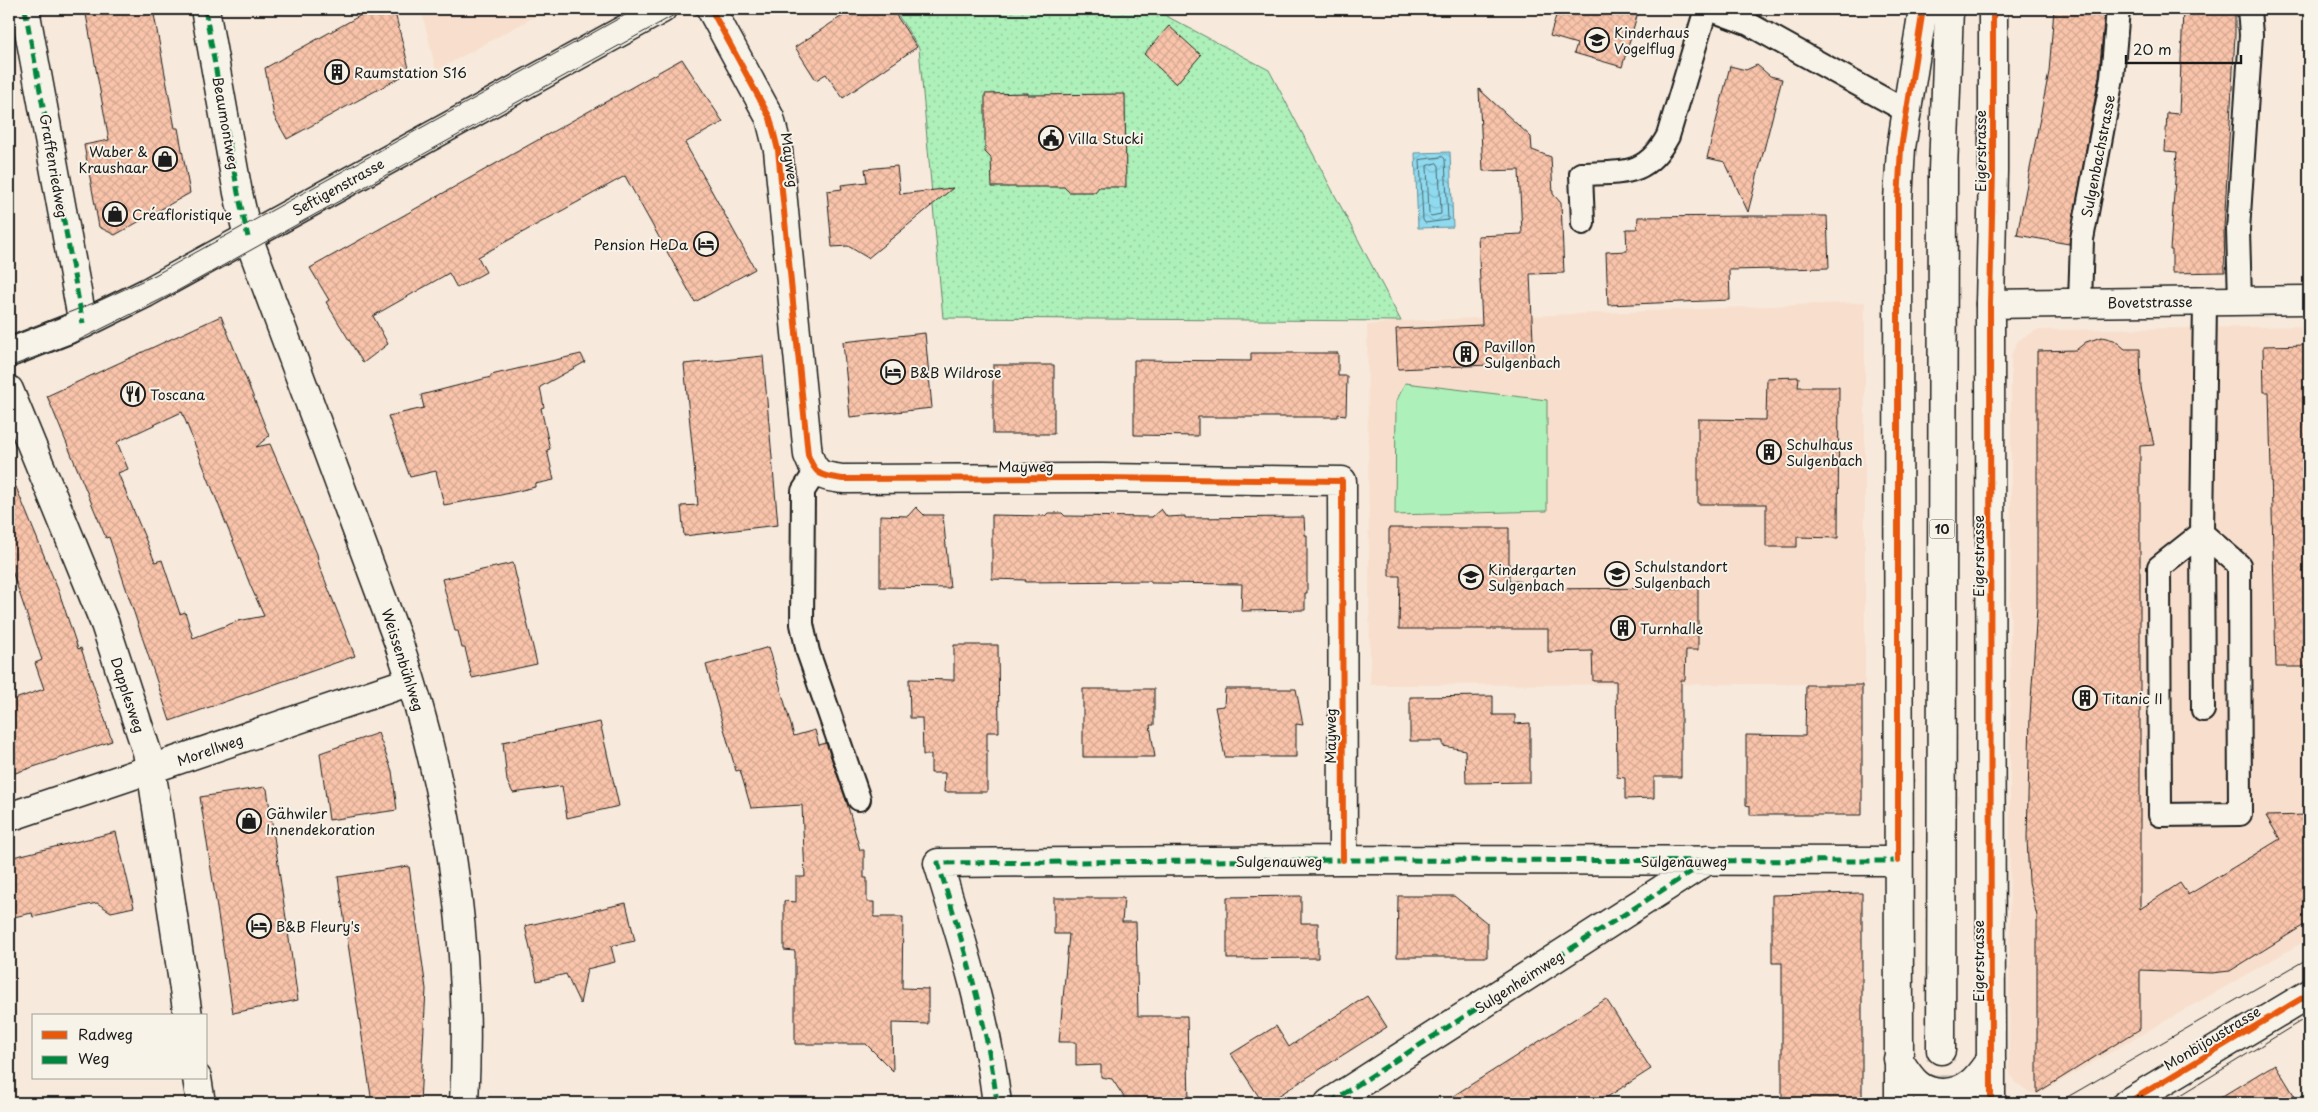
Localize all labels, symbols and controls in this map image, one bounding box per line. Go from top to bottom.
place label: Kinderhaus Vogelflug [1614,22,1689,59]
school or university icon: Kinderhaus Vogelflug [1584,27,1610,53]
scale bar [2126,32,2240,64]
text: 20 m [2133,37,2172,60]
building icon: Raumstation S16 [324,59,350,85]
place label: Raumstation S16 [354,62,467,83]
street label: Beaumontweg [207,74,245,172]
street label: Sulgenbachstrasse [2076,93,2120,219]
street label: Eigerstrasse [1970,110,1991,192]
street label: Graffenriedweg [35,112,73,220]
public building icon: Villa Stucki [1038,125,1064,151]
place label: Villa Stucki [1068,128,1144,149]
street label: Mayweg [776,131,804,189]
place label: Waber & Kraushaar [78,141,149,178]
shop icon: Waber & Kraushaar [152,146,178,172]
street label: Seftigenstrasse [288,153,388,221]
shop icon: Créafloristique [102,201,128,227]
place label: Créafloristique [132,204,232,225]
hotel icon: Pension HeDa [693,231,719,257]
place label: Pension HeDa [593,234,689,255]
street label: Bovetstrasse [2107,291,2193,313]
place label: Pavillon Sulgenbach [1484,336,1561,373]
building icon: Pavillon Sulgenbach [1453,341,1479,367]
hotel icon: B&B Wildrose [880,359,906,385]
place label: B&B Wildrose [910,362,1001,383]
restaurant icon: Toscana [120,381,146,407]
place label: Toscana [150,384,205,405]
place label: Schulhaus Sulgenbach [1786,434,1863,471]
building icon: Schulhaus Sulgenbach [1756,439,1782,465]
street label: Mayweg [998,456,1054,477]
street label: Eigerstrasse [1968,515,1989,597]
road number: 10 [1930,520,1954,538]
place label: Schulstandort Sulgenbach [1634,556,1728,593]
place label: Kindergarten Sulgenbach [1488,559,1576,596]
school or university icon: Schulstandort Sulgenbach [1604,561,1630,587]
school or university icon: Kindergarten Sulgenbach [1458,564,1484,590]
street label: Weissenbühlweg [376,606,430,714]
building icon: Turnhalle [1610,615,1636,641]
place label: Turnhalle [1640,618,1704,639]
street label: Dapplesweg [106,654,150,736]
building icon: Titanic II [2072,685,2098,711]
place label: Titanic II [2102,688,2163,709]
street label: Mayweg [1320,708,1341,764]
street label: Morellweg [174,729,246,771]
place label: Gähwiler Innendekoration [266,803,375,840]
shop icon: Gähwiler Innendekoration [236,808,262,834]
street label: Sulgenauweg [1235,851,1323,872]
street label: Sulgenauweg [1640,851,1728,872]
hotel icon: B&B Fleury's [246,913,272,939]
place label: B&B Fleury's [276,916,360,937]
street label: Eigerstrasse [1968,920,1989,1002]
street label: Sulgenheimweg [1470,945,1568,1019]
street label: Monbijoustrasse [2160,1001,2264,1075]
legend [32,1014,208,1080]
text: Radweg [78,1022,133,1045]
text: Weg [78,1046,109,1069]

